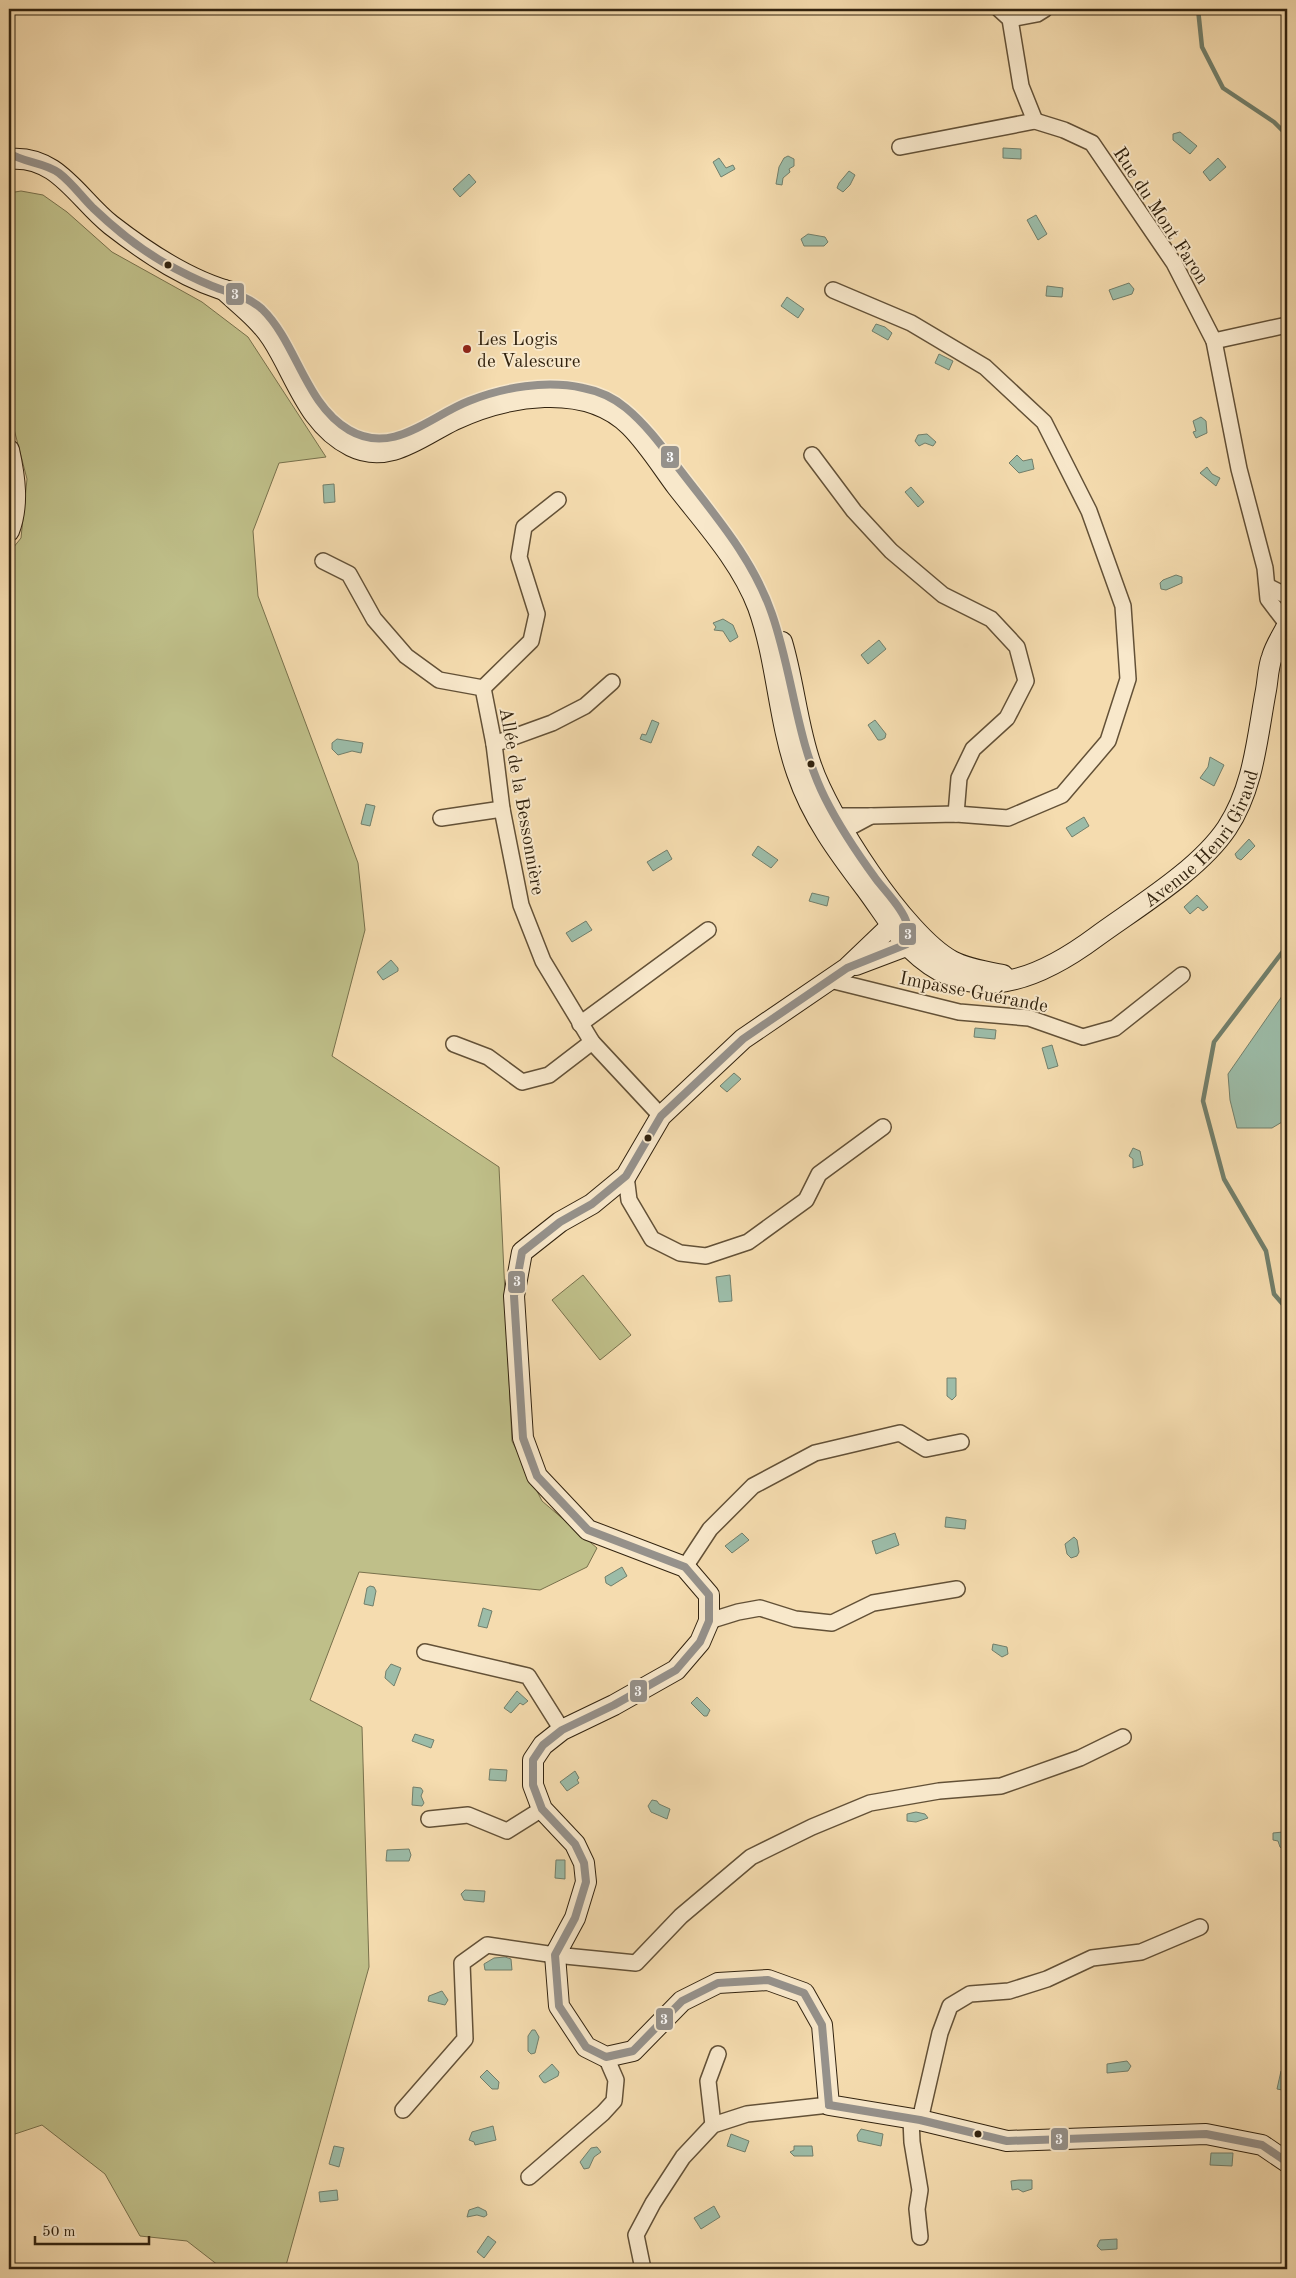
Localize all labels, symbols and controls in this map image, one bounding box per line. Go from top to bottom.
street label: Rue du Mont Faron [1109,144,1211,288]
unlabelled marker [163,260,173,270]
line badge: 3 [225,282,245,306]
text: 3 [231,288,239,302]
place label: Les Logis de Valescure [477,331,581,372]
marker: Les Logis de Valescure [461,343,473,355]
line badge: 3 [660,445,680,469]
text: 3 [666,451,674,465]
street label: Allée de la Bessonnière [495,706,546,897]
unlabelled marker [806,759,816,769]
street label: Avenue Henri Giraud [1141,768,1263,912]
line badge: 3 [898,922,917,946]
text: 3 [904,928,912,942]
street label: Impasse Guérande [898,970,1049,1017]
unlabelled marker [643,1133,653,1143]
line badge: 3 [507,1270,526,1294]
text: 3 [513,1275,521,1289]
line badge: 3 [629,1679,648,1703]
text: 3 [634,1685,642,1699]
line badge: 3 [655,2007,674,2031]
text: 3 [660,2013,668,2027]
line badge: 3 [1050,2127,1069,2151]
unlabelled marker [973,2129,983,2139]
text: 3 [1055,2133,1063,2147]
scale bar [35,2213,149,2245]
text: 50 m [42,2225,76,2240]

